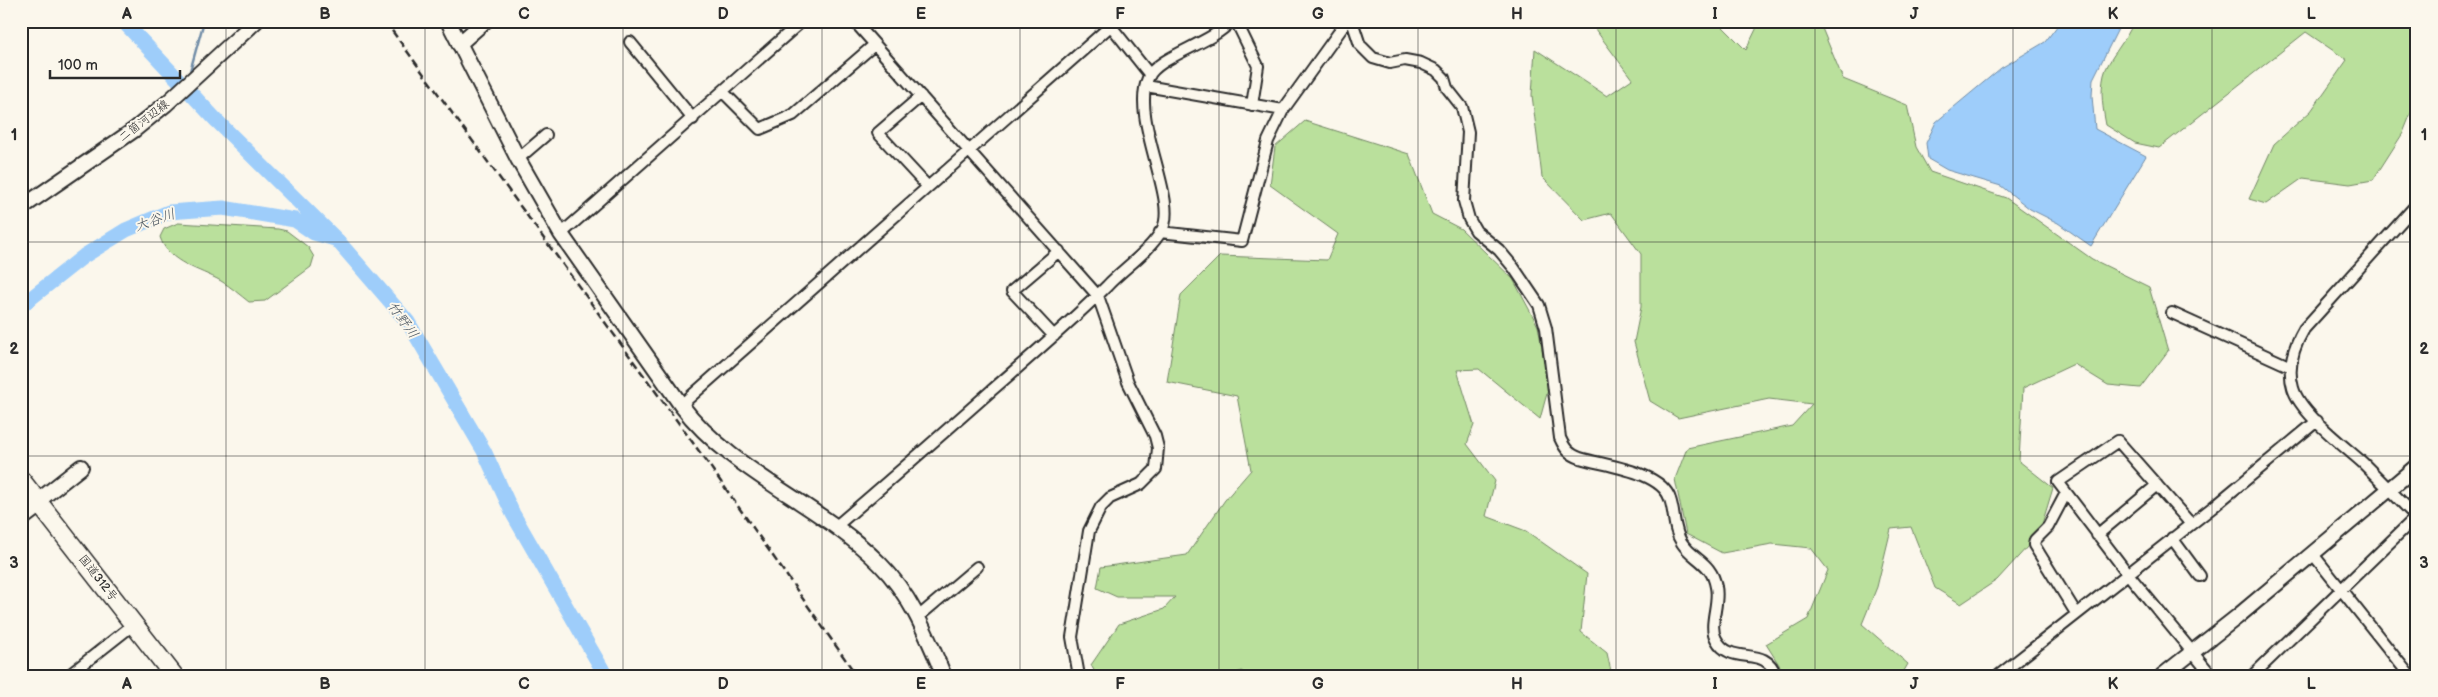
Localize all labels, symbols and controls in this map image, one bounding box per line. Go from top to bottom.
text: A [121,5,132,24]
text: B [319,5,331,24]
text: C [518,5,530,24]
text: D [717,5,729,24]
text: E [916,5,926,24]
text: F [1115,5,1125,24]
text: G [1312,5,1324,24]
text: H [1511,5,1523,24]
text: I [1712,5,1718,24]
text: J [1910,5,1919,24]
text: K [2108,5,2119,24]
text: L [2306,5,2316,24]
scale bar [50,48,180,80]
text: 100 m [58,56,98,75]
street label: 二箇河辺線 [116,97,172,145]
text: 1 [11,126,17,145]
text: 1 [2421,126,2427,145]
water label: 大谷川 [132,205,178,235]
water label: 竹野川 [384,298,422,342]
text: 2 [9,340,19,359]
text: 2 [2419,340,2429,359]
street label: 国道312号 [75,552,121,604]
text: 3 [9,554,19,573]
text: 3 [2419,554,2429,573]
text: A [121,675,132,694]
text: B [319,675,331,694]
text: C [518,675,530,694]
text: D [717,675,729,694]
text: E [916,675,926,694]
text: F [1115,675,1125,694]
text: G [1312,675,1324,694]
text: H [1511,675,1523,694]
text: I [1712,675,1718,694]
text: J [1910,675,1919,694]
text: K [2108,675,2119,694]
text: L [2306,675,2316,694]

